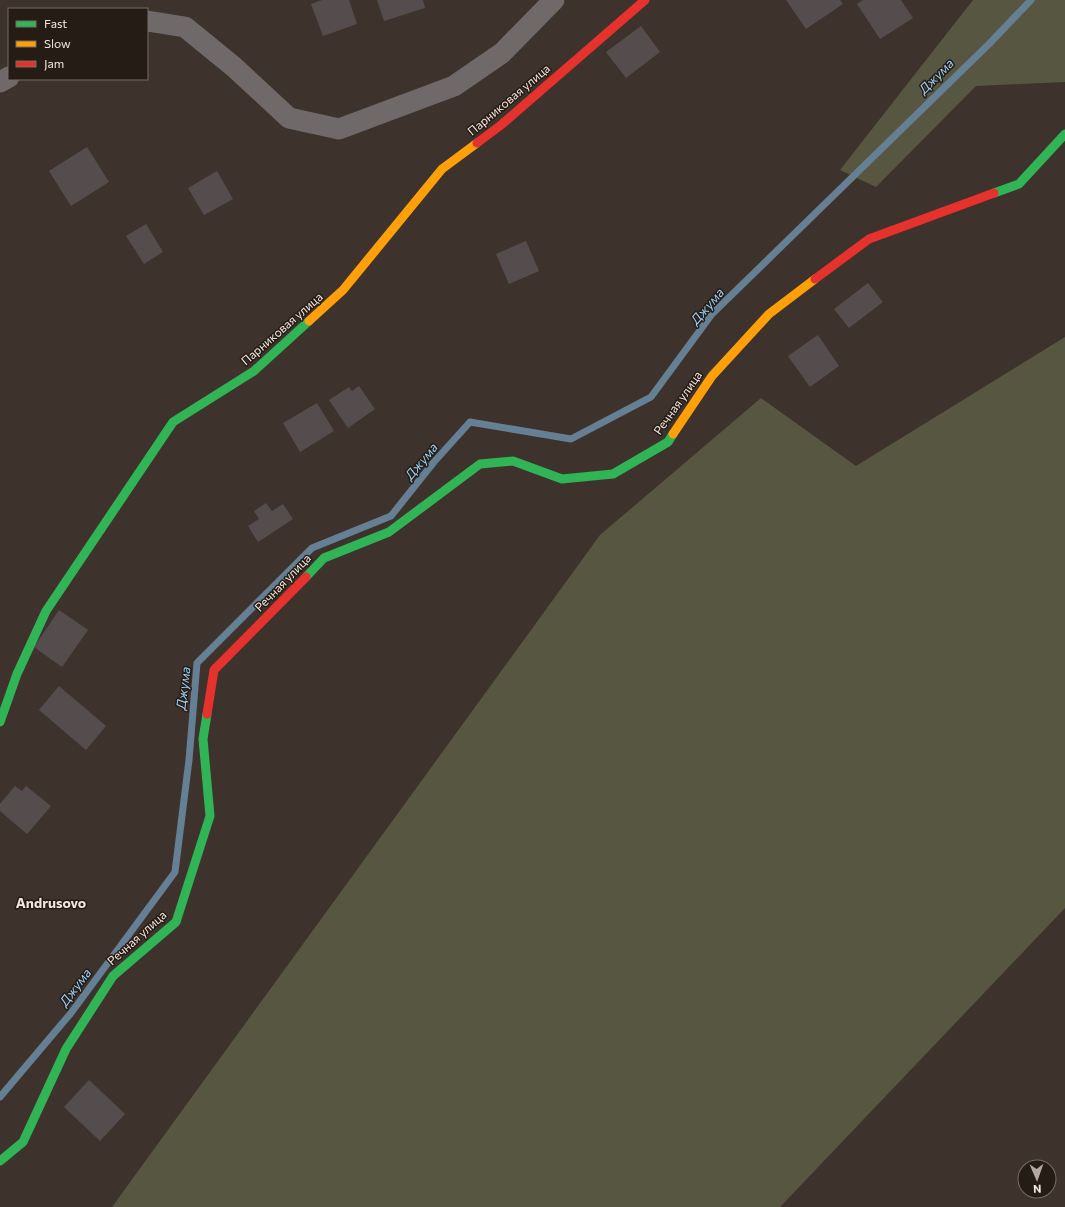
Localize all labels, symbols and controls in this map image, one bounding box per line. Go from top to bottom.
legend [8,8,148,80]
text: Fast [44,16,67,30]
text: Slow [44,36,71,50]
water label: Джума [914,55,957,98]
text: Jam [44,56,64,71]
street label: Парниковая улица [464,61,552,138]
water label: Джума [686,284,727,328]
street label: Парниковая улица [238,289,325,367]
street label: Речная улица [650,368,704,437]
water label: Джума [400,439,441,483]
street label: Речная улица [251,551,313,614]
water label: Джума [172,665,194,711]
district label: Andrusovo [16,894,86,911]
street label: Речная улица [104,907,169,967]
water label: Джума [55,965,95,1010]
north arrow [1017,1159,1057,1199]
text: N [1033,1183,1042,1196]

